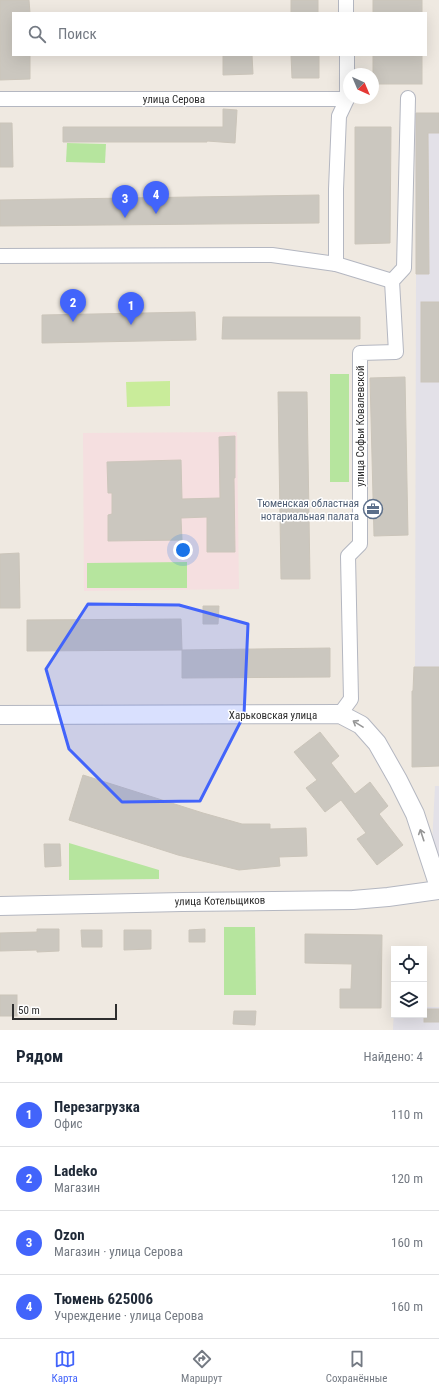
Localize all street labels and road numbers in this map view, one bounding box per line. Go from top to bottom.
street label: улица Серова [143,93,205,106]
street label: улица Софьи Ковалевской [354,365,367,487]
street label: Харьковская улица [229,709,317,722]
street label: улица Котельщиков [175,894,265,908]

